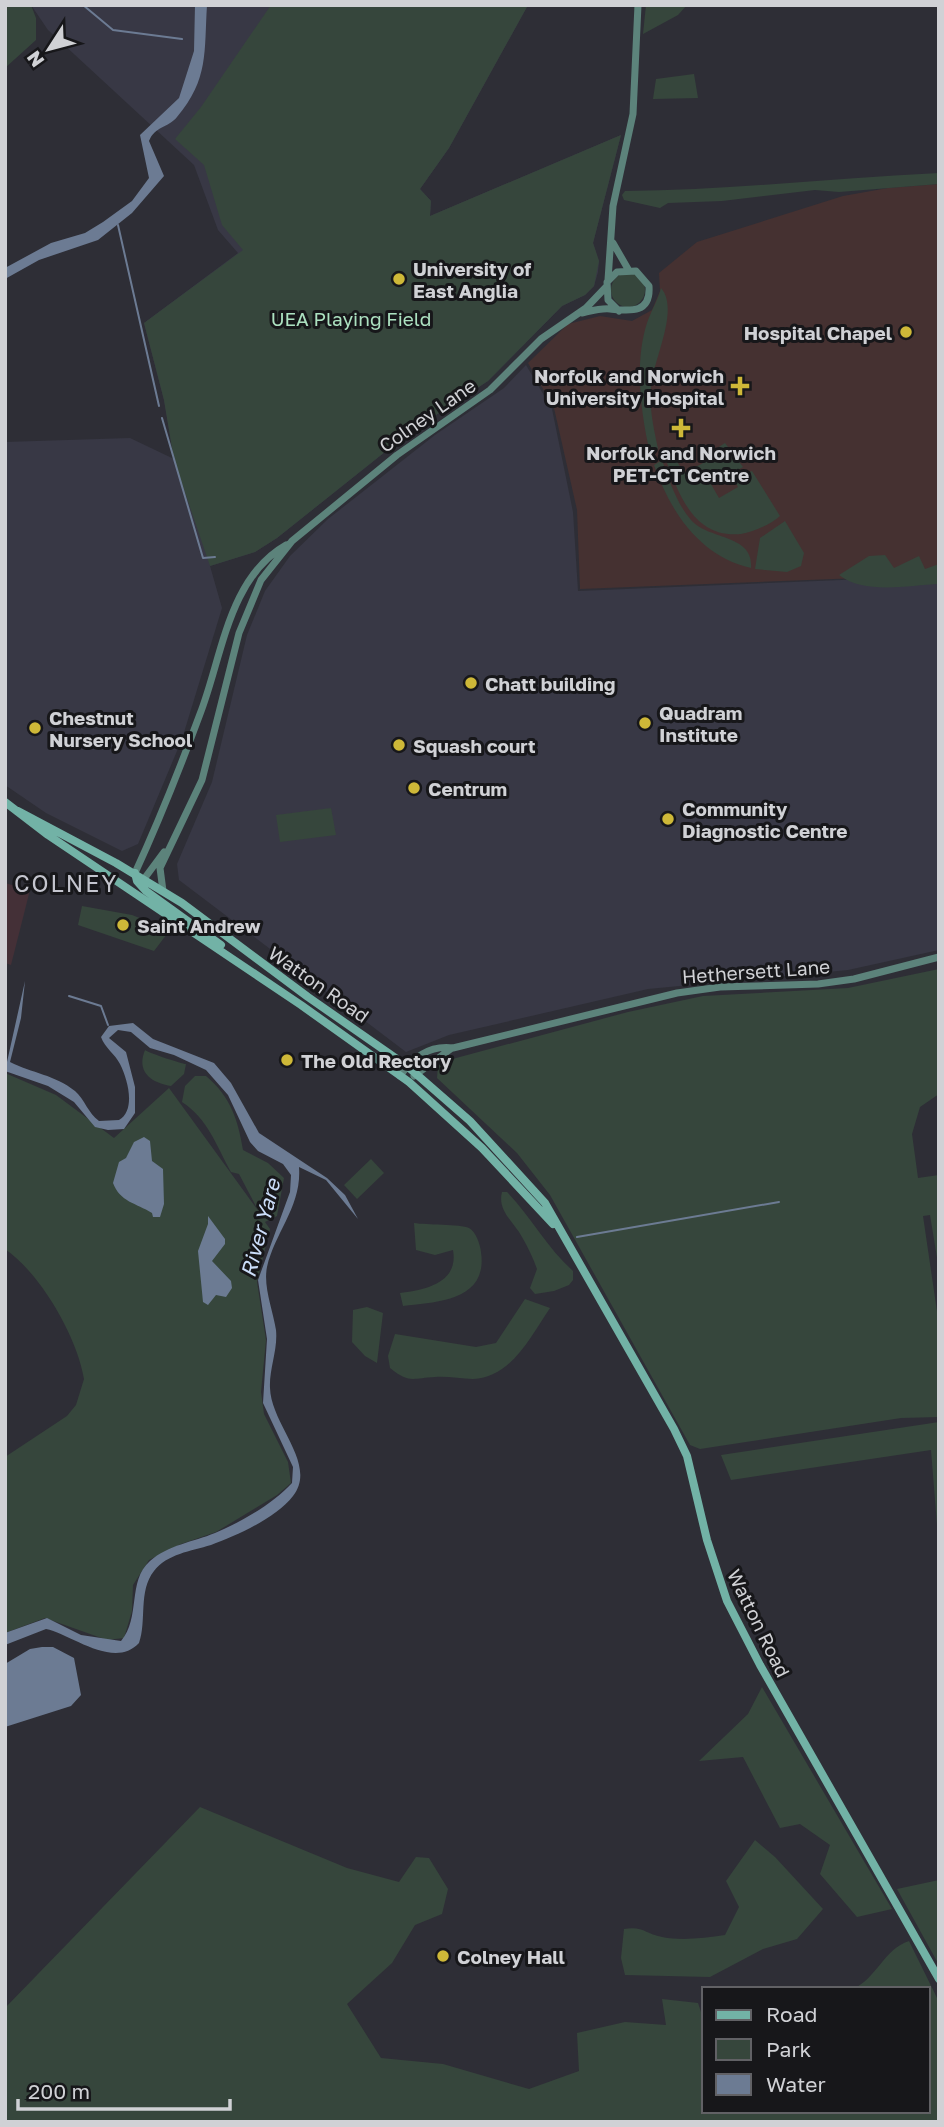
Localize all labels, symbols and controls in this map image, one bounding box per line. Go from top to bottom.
north arrow [14,14,84,84]
text: N [21,47,48,72]
place label: University of East Anglia [413,257,531,302]
marker: University of East Anglia [391,271,407,287]
park label: UEA Playing Field [271,307,431,330]
place label: Hospital Chapel [744,321,892,344]
marker: Hospital Chapel [898,324,914,340]
place label: Norfolk and Norwich University Hospital [534,364,724,409]
street label: Colney Lane [374,373,480,457]
marker: Norfolk and Norwich University Hospital [730,376,750,396]
marker: Norfolk and Norwich PET-CT Centre [671,418,691,438]
place label: Norfolk and Norwich PET-CT Centre [586,441,776,486]
place label: Chatt building [485,672,615,695]
marker: Chatt building [463,675,479,691]
place label: Quadram Institute [659,701,742,746]
place label: Chestnut Nursery School [49,706,192,751]
marker: Quadram Institute [637,715,653,731]
marker: Chestnut Nursery School [27,720,43,736]
place label: Squash court [413,734,536,757]
marker: Squash court [391,737,407,753]
place label: Centrum [428,777,507,800]
marker: Centrum [406,780,422,796]
place label: Community Diagnostic Centre [682,797,848,842]
marker: Community Diagnostic Centre [660,811,676,827]
district label: COLNEY [14,869,118,897]
place label: Saint Andrew [137,914,261,937]
marker: Saint Andrew [115,917,131,933]
street label: Watton Road [264,941,374,1027]
street label: Hethersett Lane [681,954,831,988]
place label: The Old Rectory [301,1049,452,1072]
marker: The Old Rectory [279,1052,295,1068]
water label: River Yare [234,1174,286,1280]
street label: Watton Road [723,1565,795,1681]
place label: Colney Hall [457,1945,565,1968]
marker: Colney Hall [435,1948,451,1964]
legend [702,1987,930,2113]
text: Road [766,2001,817,2027]
text: Park [766,2036,812,2062]
scale bar [18,2068,229,2112]
text: Water [766,2071,826,2097]
text: 200 m [28,2078,90,2104]

